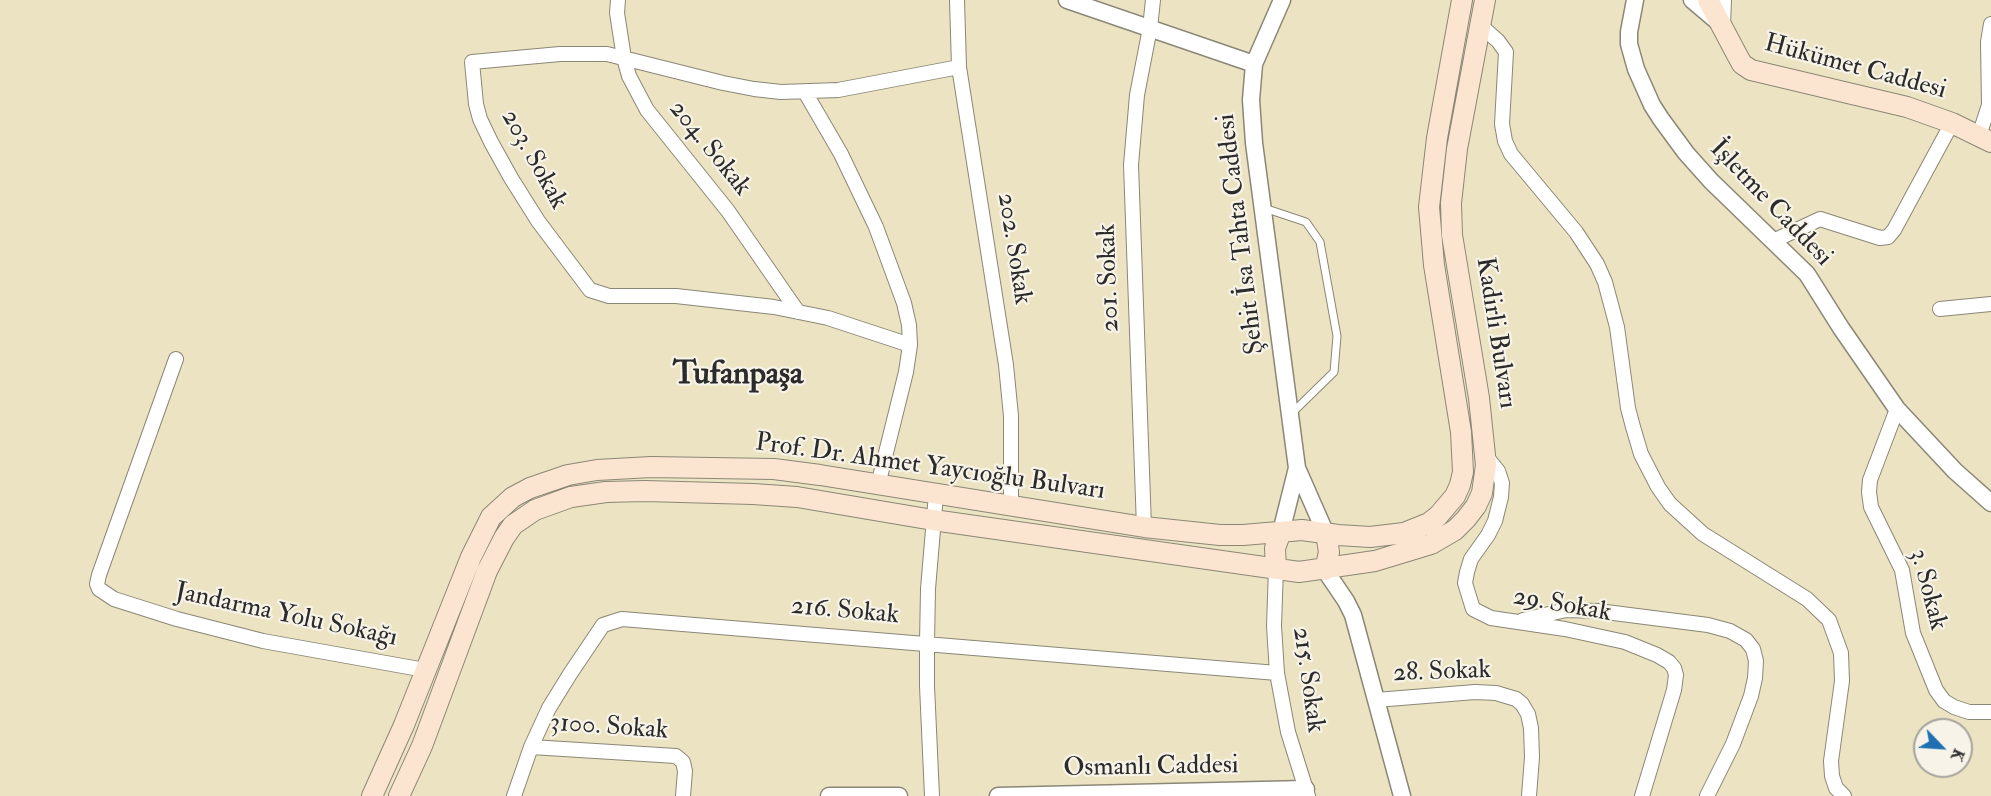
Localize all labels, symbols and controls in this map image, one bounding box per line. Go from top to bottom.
street label: Hükümet Caddesi [1761,29,1949,107]
street label: 204. Sokak [661,95,757,203]
street label: 203. Sokak [493,105,573,215]
street label: Şehit İsa Tahta Caddesi [1212,112,1272,356]
street label: İşletme Caddesi [1702,134,1838,274]
street label: 202. Sokak [989,191,1037,307]
street label: 201. Sokak [1093,223,1127,333]
street label: Kadirli Bulvarı [1468,255,1522,411]
district label: Tufanpaşa [673,357,803,395]
street label: Prof. Dr. Ahmet Yaycıoğlu Bulvarı [753,428,1107,508]
street label: 3. Sokak [1901,546,1953,634]
street label: Jandarma Yolu Sokağı [172,577,400,655]
street label: 29. Sokak [1510,582,1614,630]
street label: 216. Sokak [790,592,900,632]
street label: 215. Sokak [1284,625,1330,735]
street label: 28. Sokak [1392,656,1492,690]
street label: 3100. Sokak [549,708,669,748]
north arrow [1913,718,1973,778]
text: K [1946,745,1969,764]
street label: Osmanlı Caddesi [1063,751,1239,785]

